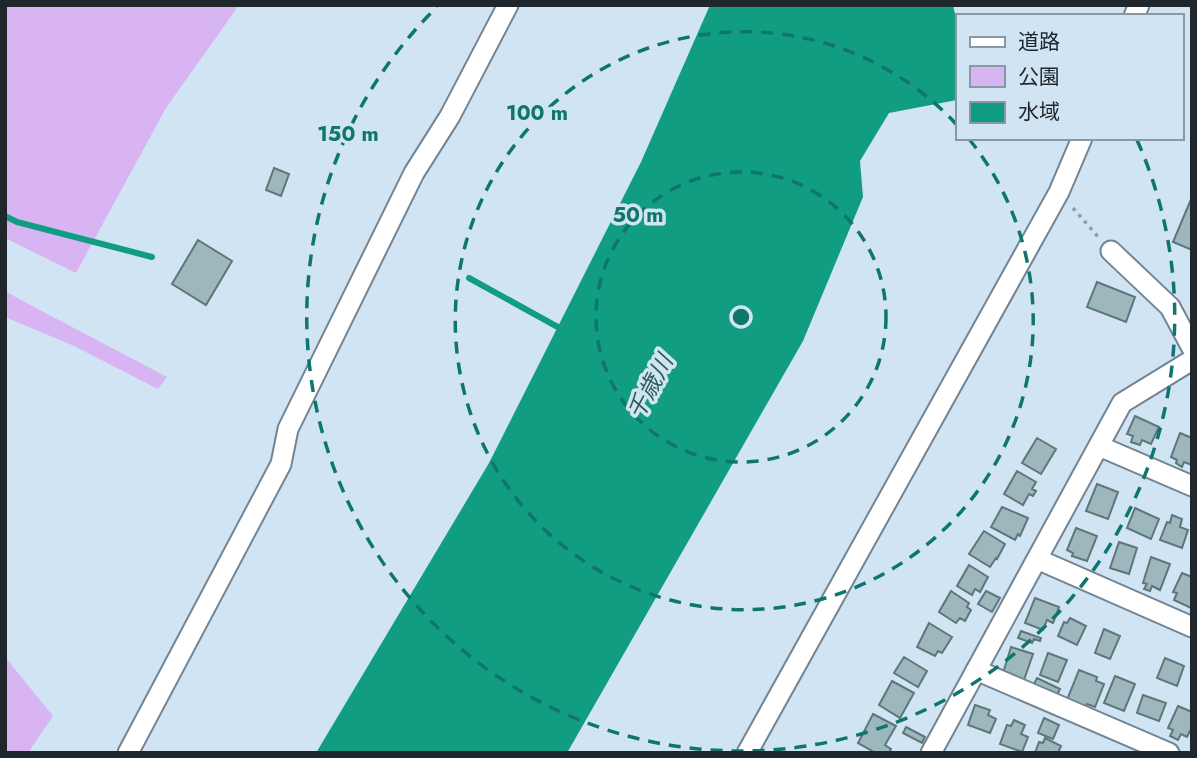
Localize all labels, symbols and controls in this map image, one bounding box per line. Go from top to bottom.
legend [956,14,1183,140]
text: 道路 [1018,27,1060,57]
text: 公園 [1018,62,1060,92]
text: 水域 [1018,97,1060,127]
text: 100 m [506,98,568,128]
text: 150 m [317,119,379,149]
text: 50 m [613,200,663,230]
centre of rings [729,305,753,329]
water label: 千歳川 [619,346,683,425]

